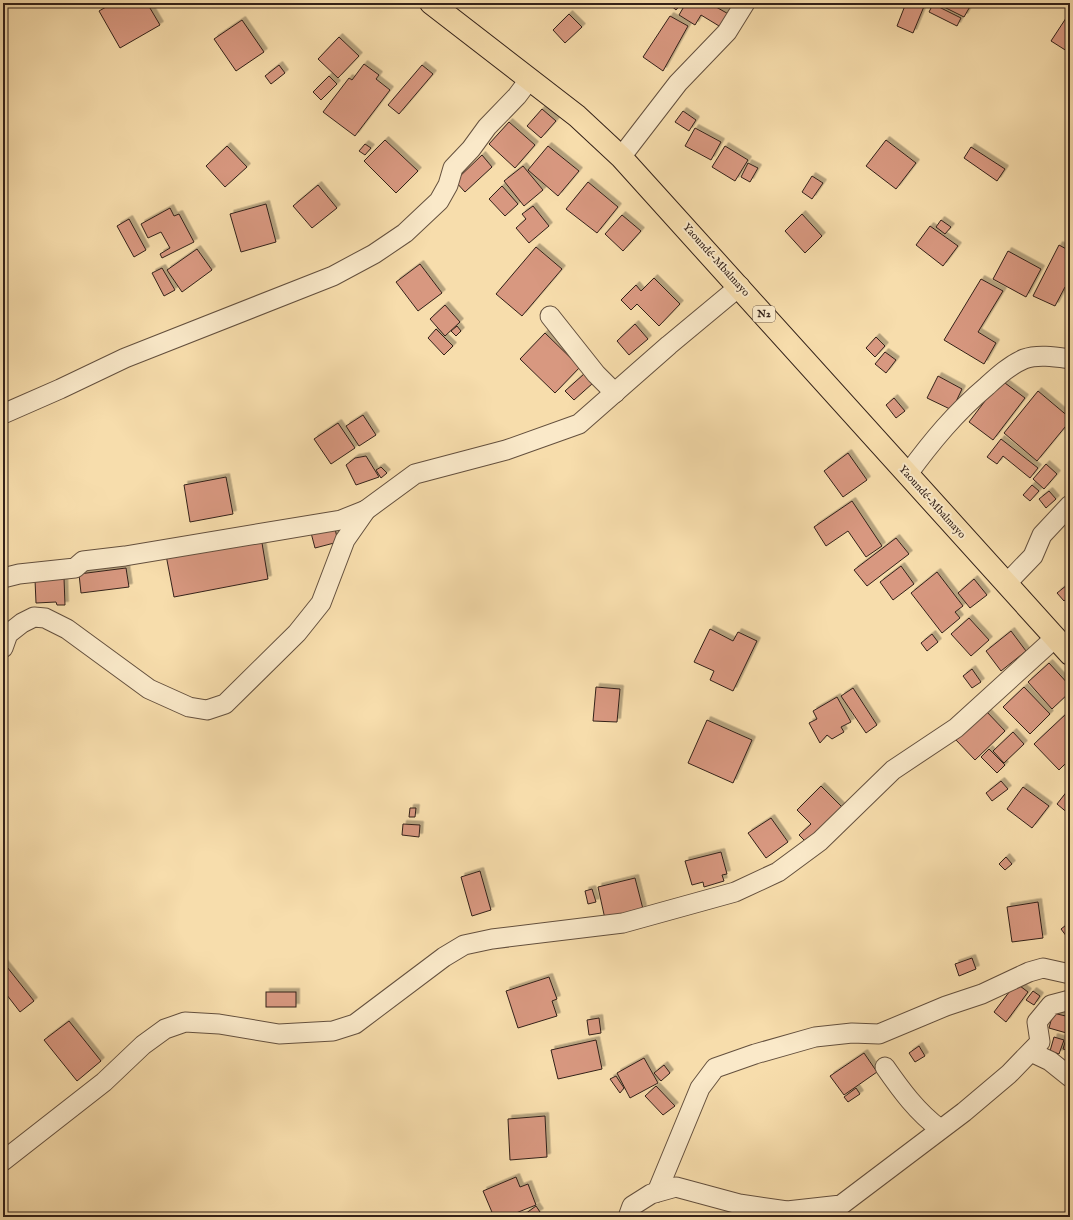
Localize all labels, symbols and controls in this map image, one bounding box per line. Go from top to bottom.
street label: Yaoundé-Mbalmayo [679,221,753,300]
road number: N2 [753,306,775,322]
street label: Yaoundé-Mbalmayo [895,463,969,542]

